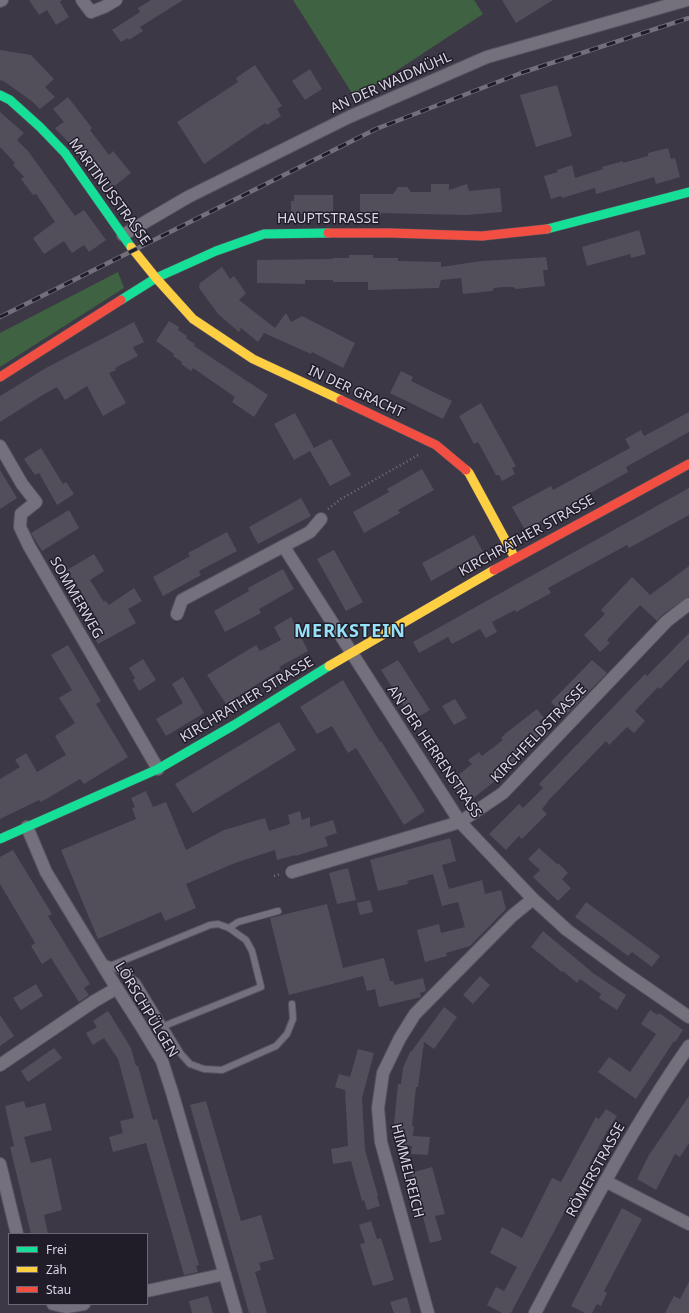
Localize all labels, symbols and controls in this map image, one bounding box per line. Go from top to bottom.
street label: AN DER WAIDMÜHL [328,49,454,117]
street label: MARTINUSSTRASSE [65,135,153,249]
street label: HAUPTSTRASSE [277,211,379,227]
street label: IN DER GRACHT [305,362,407,422]
street label: KIRCHRATHER STRASSE [456,492,598,580]
street label: SOMMERWEG [46,554,106,642]
district label: MERKSTEIN [294,621,406,643]
street label: KIRCHRATHER STRASSE [177,654,317,746]
street label: KIRCHFELDSTRASSE [488,681,590,787]
street label: AN DER HERRENSTRASS [383,683,485,821]
street label: LÖRSCHPÜLGEN [111,959,181,1061]
street label: RÖMERSTRASSE [563,1120,629,1220]
street label: HIMMELREICH [387,1122,427,1220]
legend [8,1233,148,1305]
text: Frei [46,1241,67,1258]
text: Zäh [46,1261,67,1278]
text: Stau [46,1281,71,1298]

